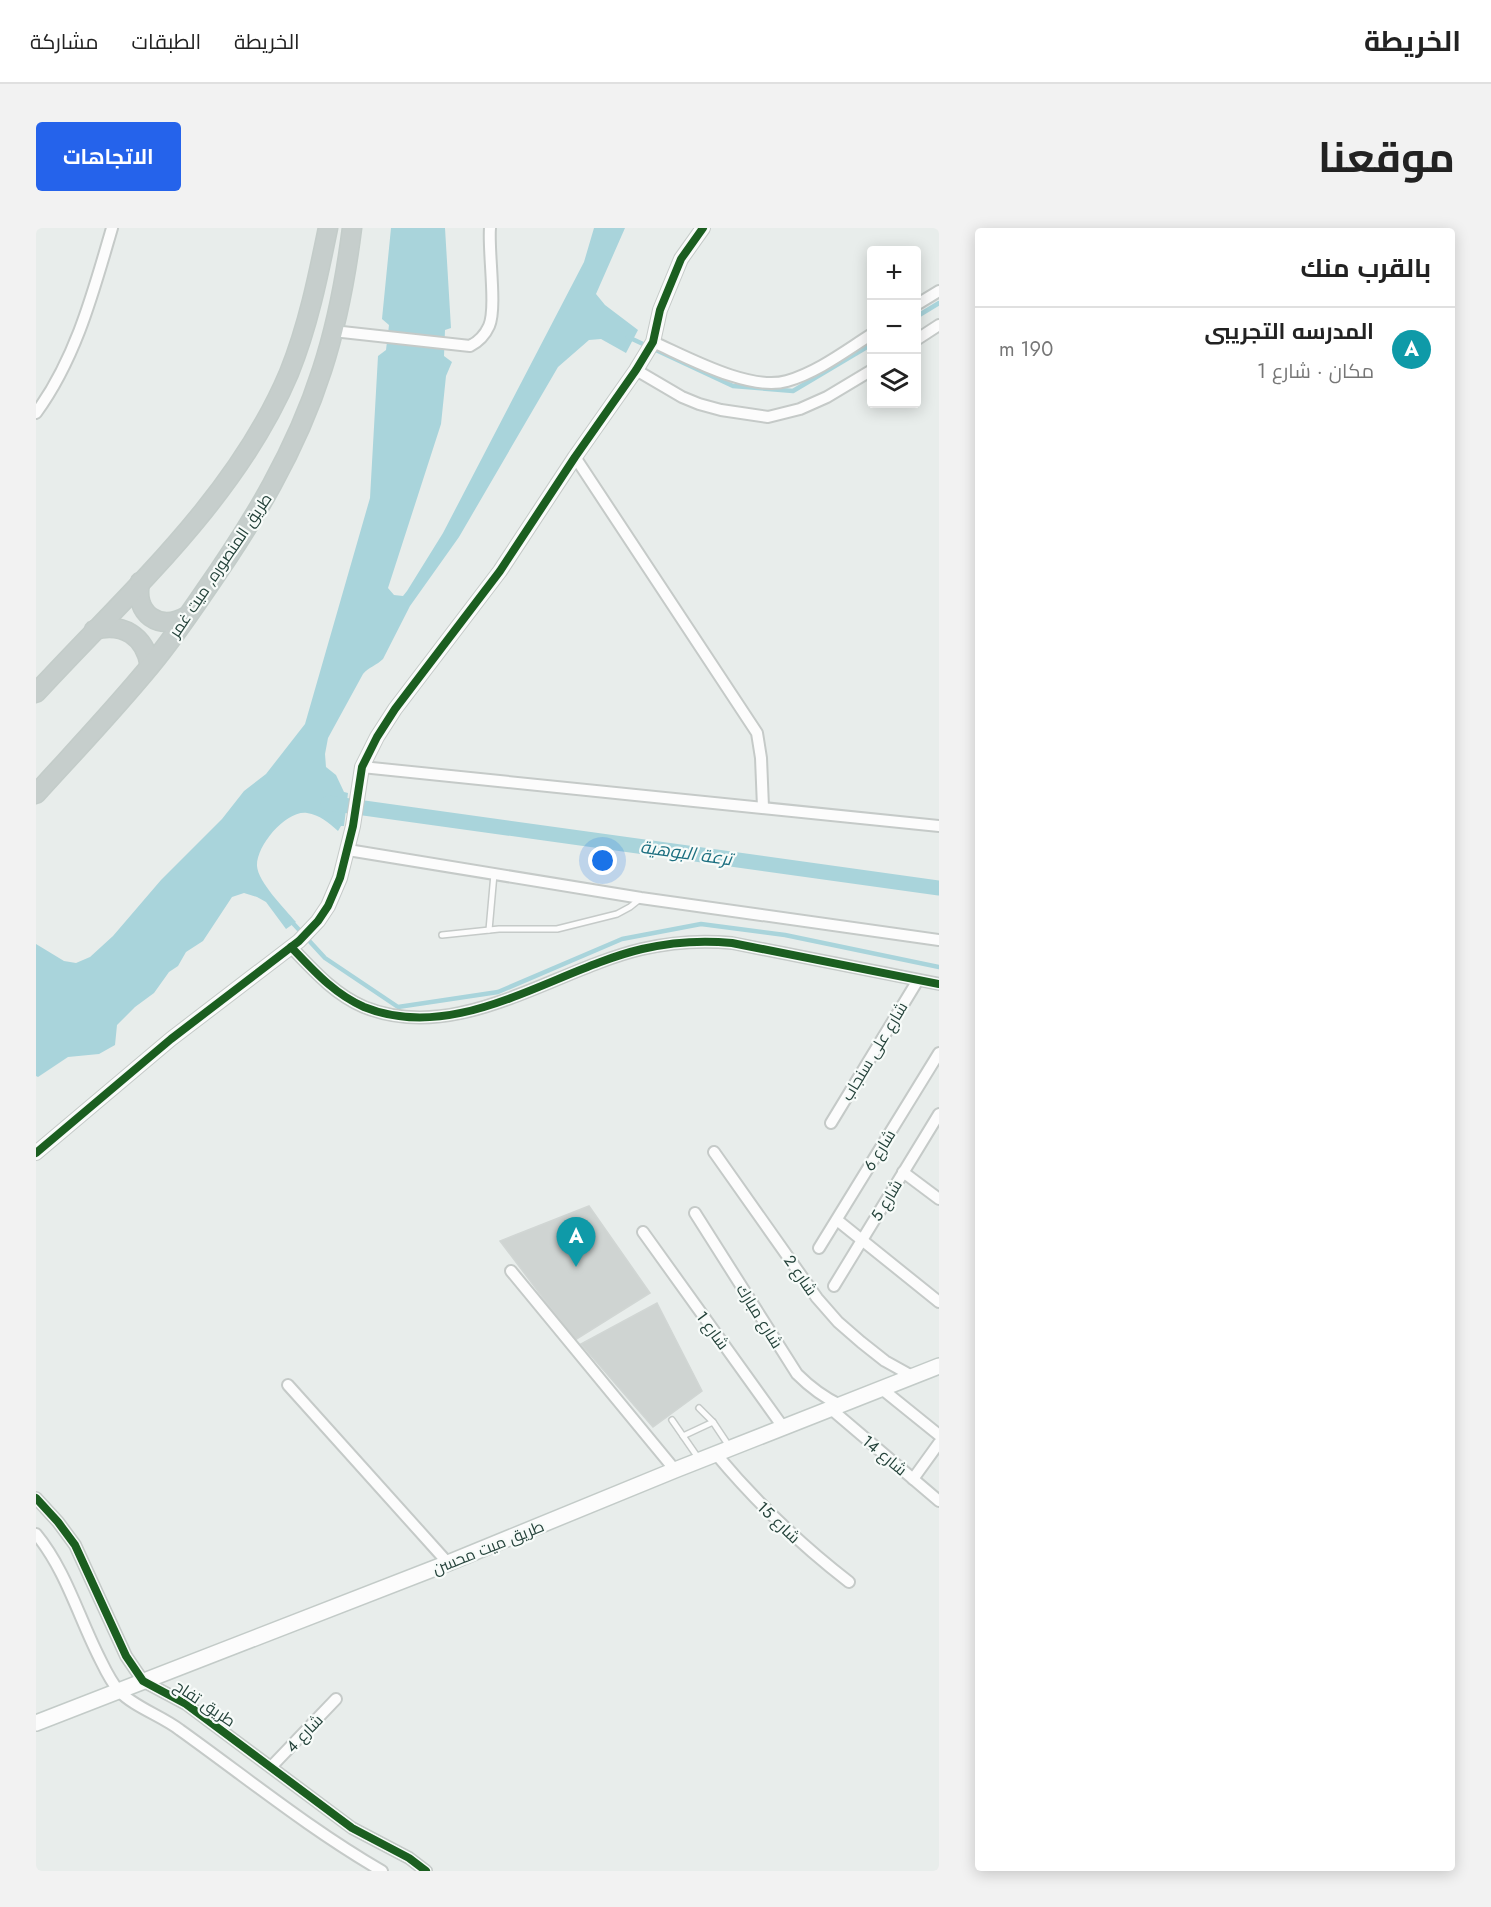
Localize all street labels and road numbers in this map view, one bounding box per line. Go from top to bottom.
street label: طريق المنصوره, ميت غمر [163,489,277,643]
street label: شارع على سنجاب [836,997,913,1105]
street label: شارع 6 [858,1125,901,1175]
street label: شارع 5 [865,1175,908,1225]
street label: شارع 2 [778,1250,823,1300]
street label: شارع مبارك [731,1280,788,1353]
street label: شارع 1 [691,1306,735,1354]
street label: شارع 14 [857,1430,912,1481]
street label: شارع 15 [752,1496,805,1549]
street label: طريق ميت محسن [429,1515,548,1580]
street label: طريق تفاح [169,1674,240,1732]
street label: شارع 4 [280,1709,328,1758]

